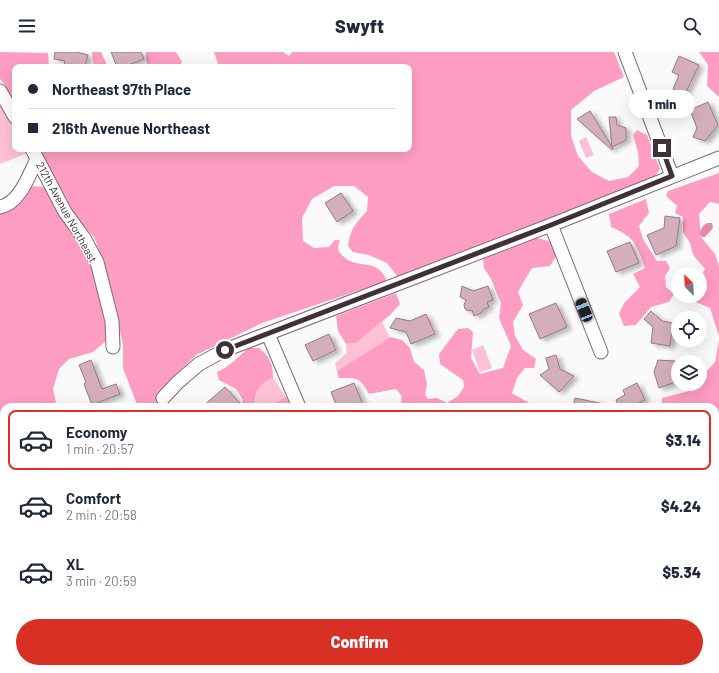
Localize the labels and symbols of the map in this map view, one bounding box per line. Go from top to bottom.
callout: 1 min [629,90,695,118]
route end [653,139,671,157]
street label: 212th Avenue Northeast [34,159,100,265]
north arrow [671,267,707,303]
car [574,297,594,323]
route start [216,341,234,359]

